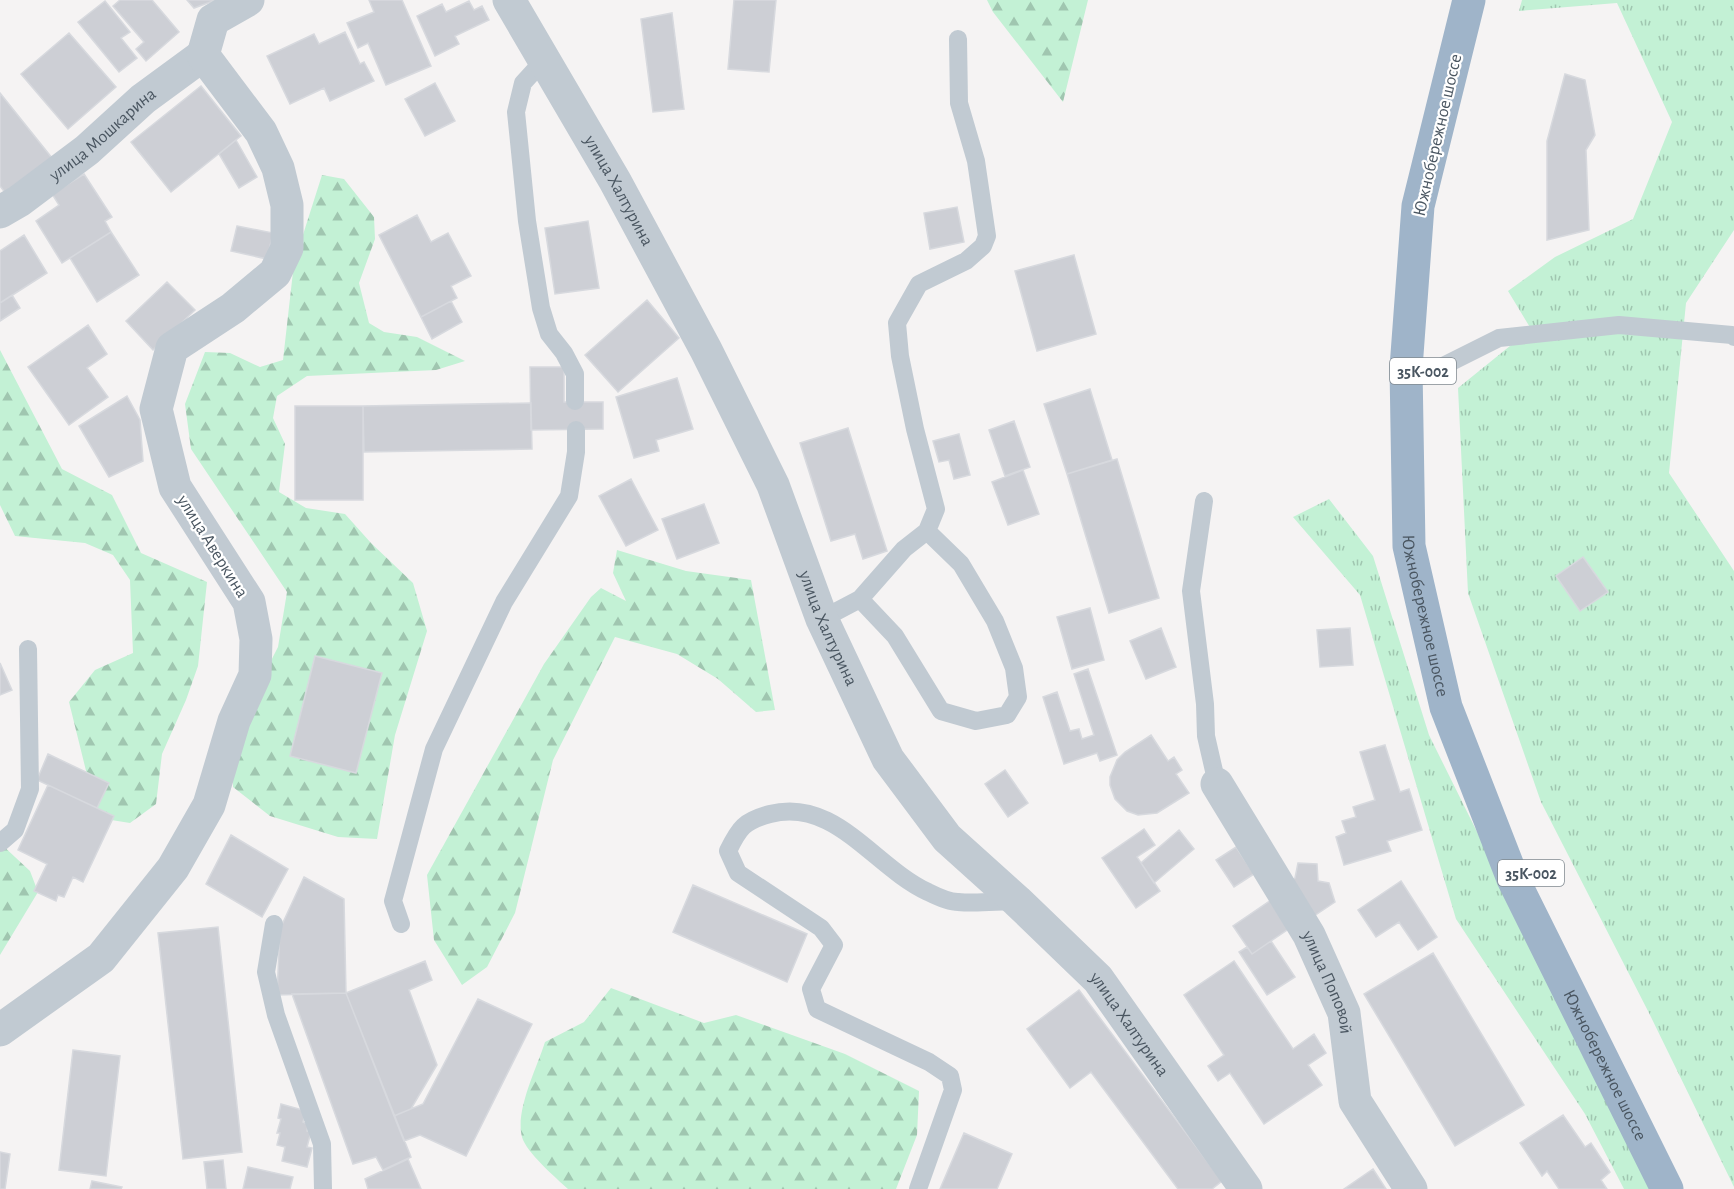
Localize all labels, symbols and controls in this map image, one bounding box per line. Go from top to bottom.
street label: Южнобережное шоссе [1410,52,1465,218]
street label: улица Мошкарина [46,85,160,186]
street label: улица Халтурина [580,132,656,249]
road number: 35К-002 [1390,358,1456,384]
street label: улица Аверкина [173,491,251,601]
street label: Южнобережное шоссе [1399,534,1451,699]
street label: улица Халтурина [795,568,860,689]
road number: 35К-002 [1498,860,1564,886]
street label: улица Поповой [1298,927,1355,1035]
street label: улица Халтурина [1085,968,1172,1080]
street label: Южнобережное шоссе [1559,987,1649,1144]

